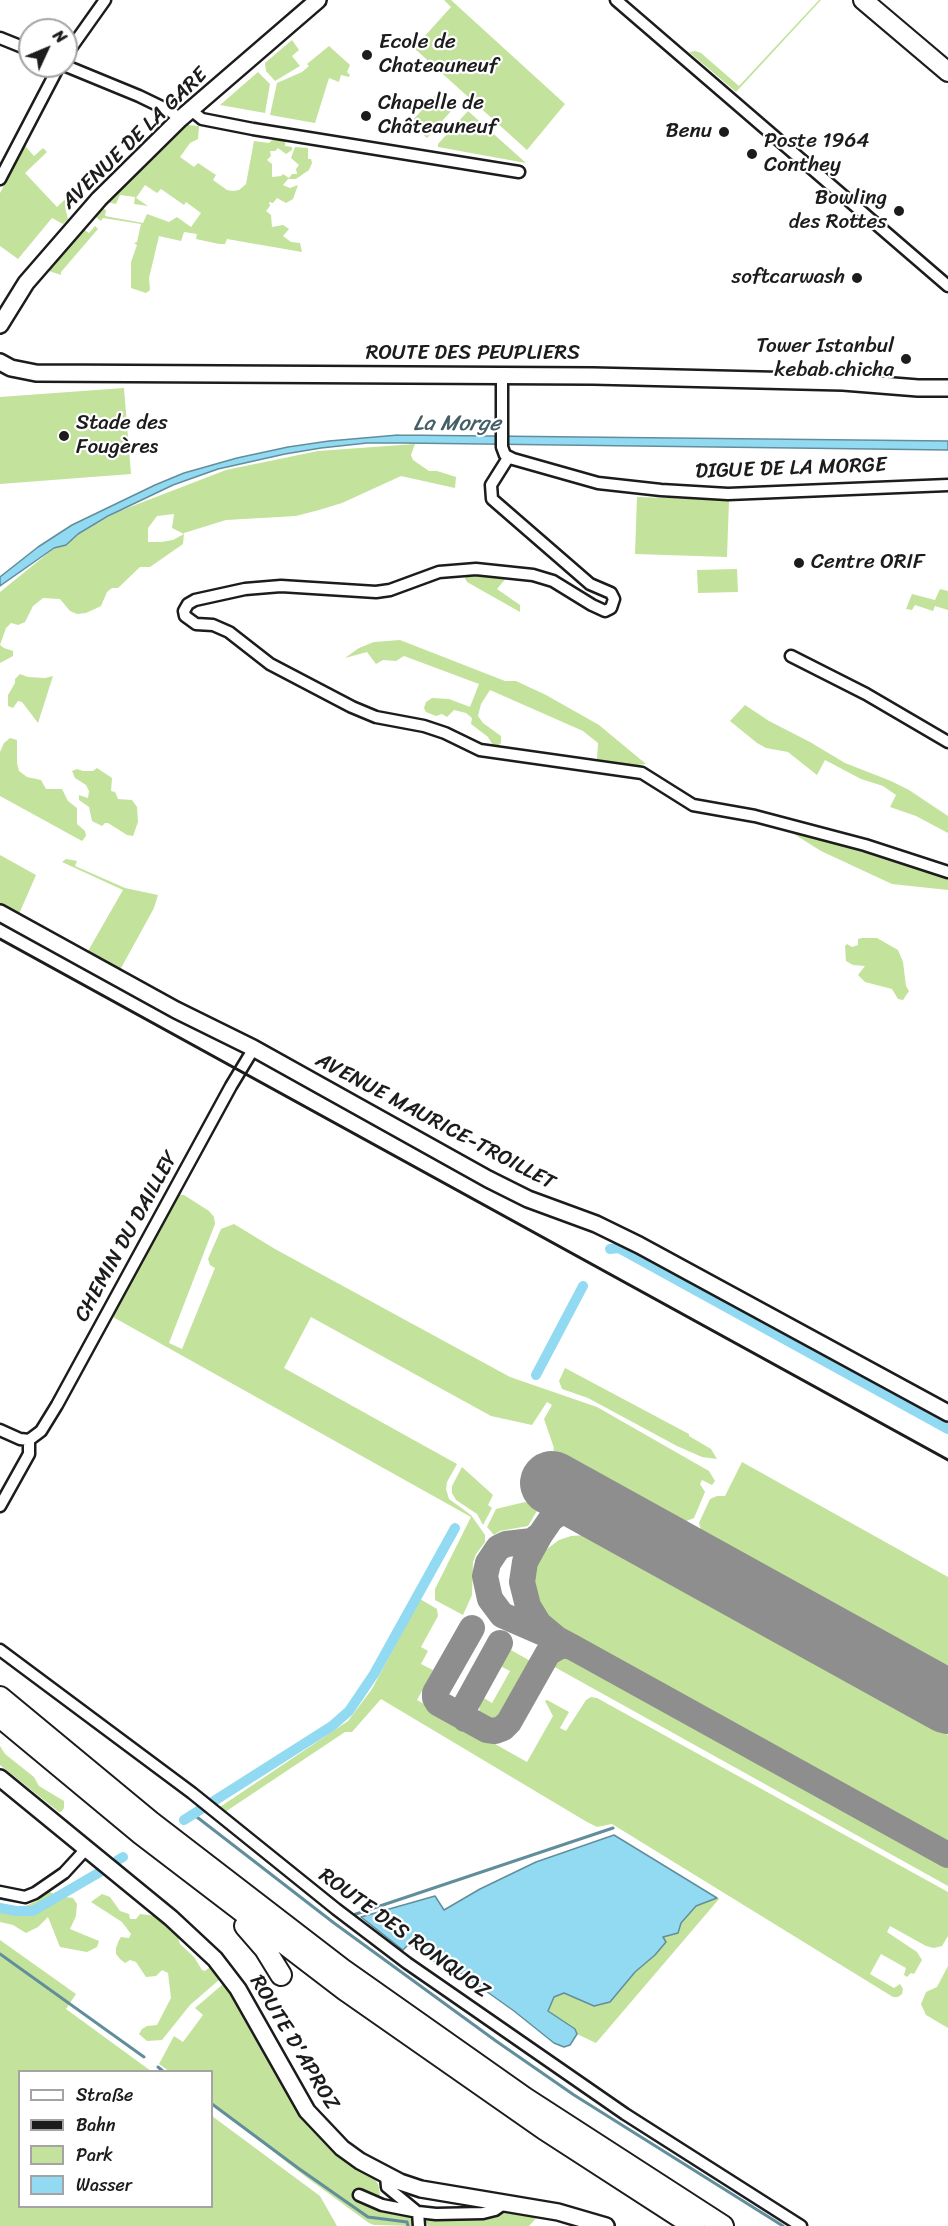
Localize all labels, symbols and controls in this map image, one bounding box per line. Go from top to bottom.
north arrow [18,18,78,78]
text: N [46,22,74,51]
place label: Ecole de Chateauneuf [379,30,498,80]
marker: Ecole de Chateauneuf [360,48,374,62]
street label: AVENUE DE LA GARE [57,63,213,215]
place label: Chapelle de Châteauneuf [378,91,497,141]
marker: Chapelle de Châteauneuf [359,109,373,123]
place label: Benu [665,119,712,145]
marker: Benu [717,125,731,139]
place label: Poste 1964 Conthey [764,129,869,179]
marker: Poste 1964 Conthey [745,147,759,161]
place label: Bowling des Rottes [789,186,887,236]
marker: Bowling des Rottes [892,204,906,218]
place label: softcarwash [732,265,845,291]
marker: softcarwash [850,271,864,285]
place label: Tower Istanbul kebab chicha [756,334,894,384]
street label: ROUTE DES PEUPLIERS [366,341,580,367]
marker: Tower Istanbul kebab chicha [899,352,913,366]
place label: Stade des Fougères [76,411,168,461]
water label: La Morge [413,411,501,437]
marker: Stade des Fougères [57,429,71,443]
street label: DIGUE DE LA MORGE [695,453,887,485]
place label: Centre ORIF [811,550,925,576]
marker: Centre ORIF [792,556,806,570]
street label: AVENUE MAURICE-TROILLET [311,1048,559,1196]
street label: CHEMIN DU DAILLEY [70,1148,184,1326]
street label: ROUTE DES RONQUOZ [313,1863,495,2005]
street label: ROUTE D'APROZ [244,1971,344,2115]
legend [18,2070,213,2208]
text: Straße [76,2079,133,2111]
text: Bahn [76,2109,116,2141]
text: Park [76,2139,113,2171]
text: Wasser [76,2169,132,2201]

